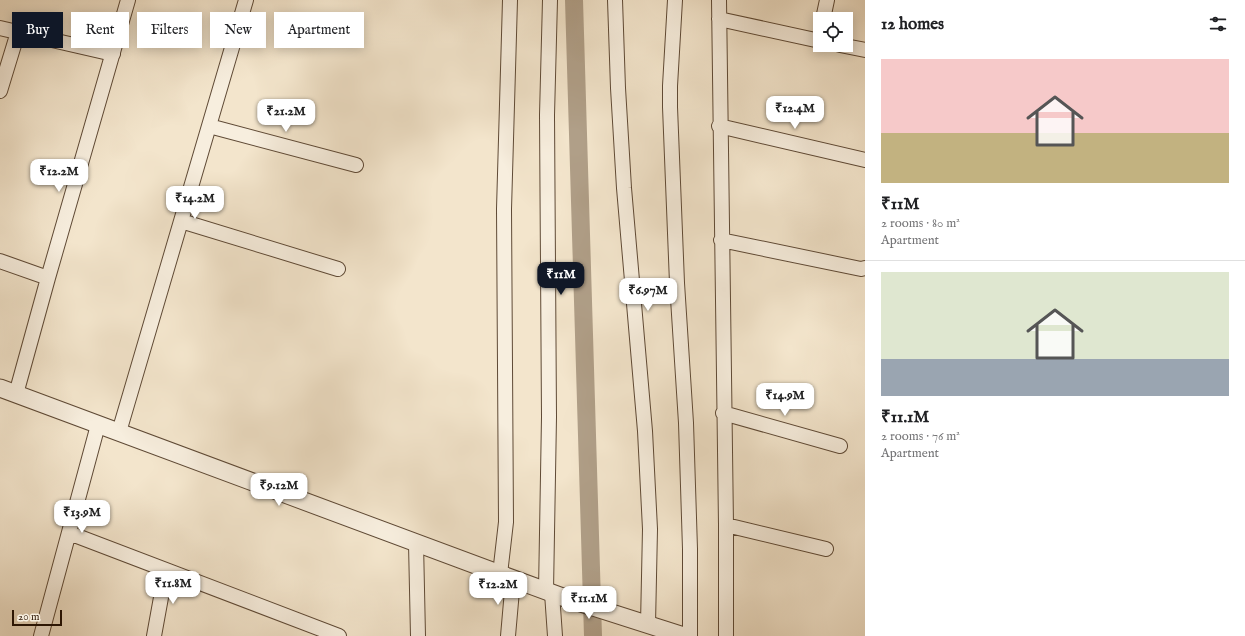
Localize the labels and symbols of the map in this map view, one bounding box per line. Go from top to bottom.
pin: ₹12.4M [762,96,828,130]
pin: ₹21.2M [253,99,319,133]
pin: ₹12.2M [26,159,92,193]
pin: ₹14.2M [162,186,228,220]
pin: ₹11M [537,262,585,296]
pin: ₹6.97M [615,278,681,312]
pin: ₹14.9M [752,383,818,417]
pin: ₹9.12M [246,473,312,507]
pin: ₹13.9M [49,500,115,534]
pin: ₹11.8M [140,571,206,605]
pin: ₹12.2M [465,572,531,606]
pin: ₹11.1M [556,586,622,620]
scale bar [12,608,62,627]

